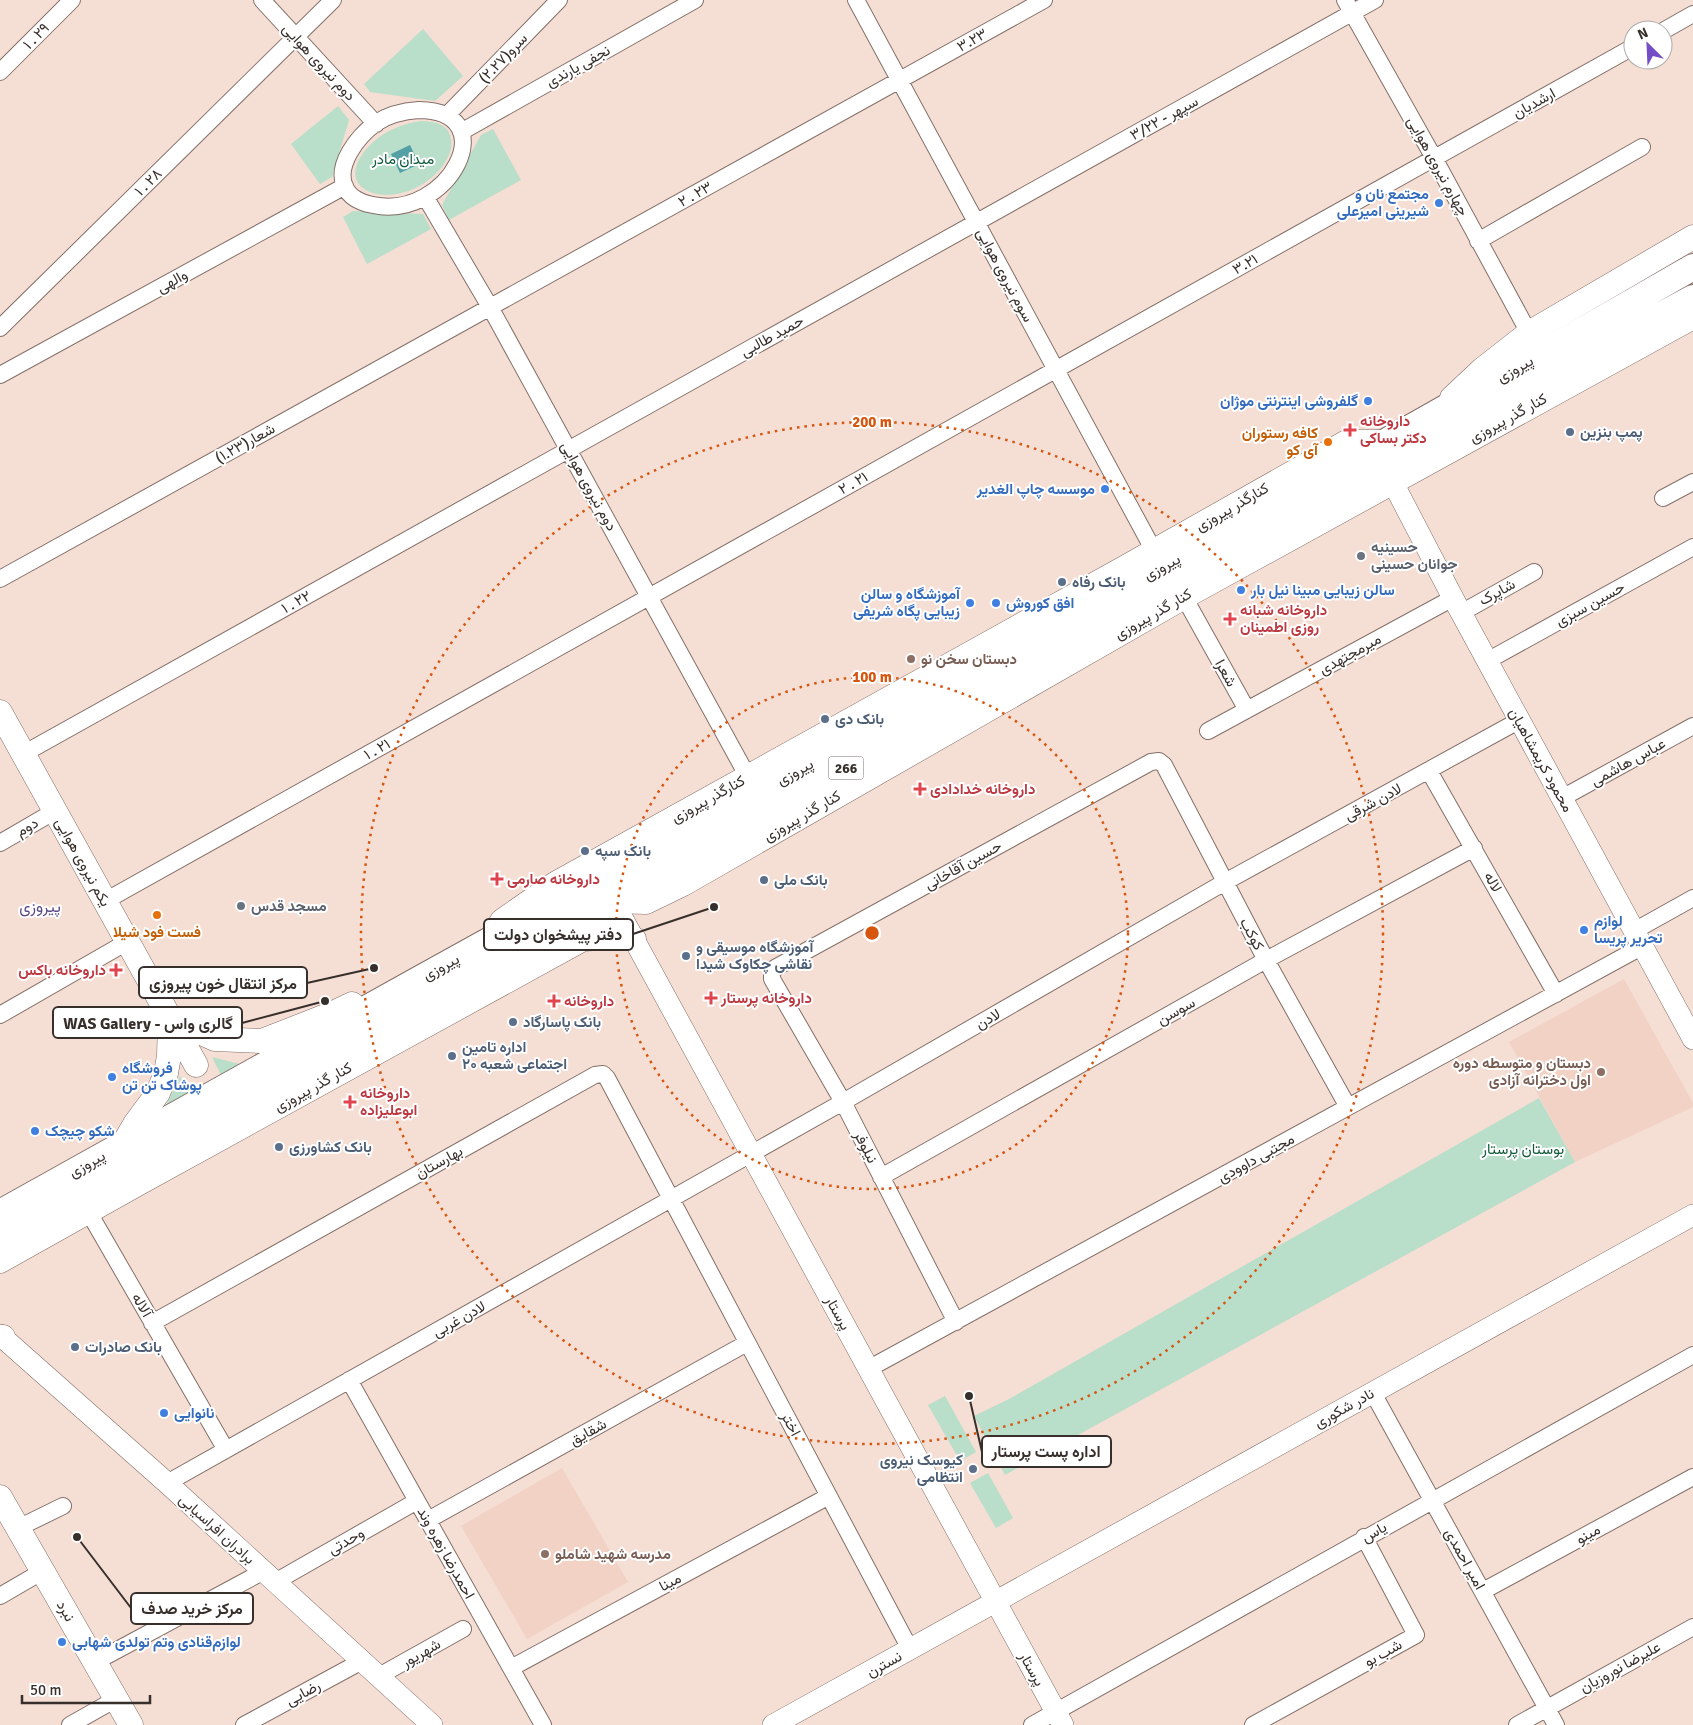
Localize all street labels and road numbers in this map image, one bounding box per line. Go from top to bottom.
street label: ۱ . ۲۹ [19,19,53,53]
street label: دوم نیروی هوایی [278,19,359,105]
street label: ۳.۲۳ [954,24,990,56]
street label: سرو(۲.۲۷) [475,29,531,87]
street label: نجفی یارندی [543,41,614,92]
street label: ارشدیان [1510,84,1558,122]
street label: سپهر - ۳/۲۲ [1127,92,1202,145]
street label: چهارم نیروی هوایی [1402,113,1473,219]
street label: ۱ . ۲۸ [130,164,166,200]
street label: ۲ . ۲۳ [675,177,715,211]
street label: سوم نیروی هوایی [972,225,1037,326]
street label: ۳.۲۱ [1229,250,1261,278]
street label: والهی [154,265,191,298]
street label: حمید طالبی [737,311,807,362]
street label: پیروزی [1494,351,1537,387]
street label: کنار گذر پیروزی [1466,389,1551,448]
street label: شعار(۱.۲۳) [212,419,278,467]
street label: دوم نیروی هوایی [556,438,621,534]
street label: ۲ . ۲۱ [835,468,871,498]
street label: کنارگذر پیروزی [1192,479,1273,536]
street label: پیروزی [1141,550,1184,585]
street label: شاپرک [1476,575,1519,610]
street label: حسین سبزی [1552,578,1628,631]
street label: کنار گذر پیروزی [1111,584,1196,644]
street label: ۱ . ۲۲ [278,587,314,617]
street label: میرمجتهدی [1316,630,1385,679]
street label: شعرا [1211,656,1241,690]
street label: محمود کریمشاهیان [1505,705,1577,815]
street label: عباس هاشمی [1587,734,1669,791]
street label: ۱ . ۲۱ [361,735,393,763]
street label: پیروزی [774,755,817,790]
road number: 266 [828,756,864,780]
street label: کنارگذر پیروزی [668,771,749,828]
street label: لادن شرقی [1341,779,1405,825]
street label: کنار گذر پیروزی [760,786,845,846]
street label: دوم [13,814,42,841]
street label: یکم نیروی هوایی [50,815,115,910]
street label: حسین آقاخانی [921,836,1005,894]
street label: لاله [1480,869,1506,895]
street label: کوکب [1236,915,1268,953]
street label: پیروزی [420,950,463,985]
street label: سوسن [1154,993,1199,1030]
street label: لادن [972,1005,1004,1033]
street label: کنار گذر پیروزی [271,1058,356,1117]
street label: نیلوفر [850,1127,882,1166]
street label: مجتبی داوودی [1214,1130,1298,1187]
street label: بهارستان [412,1142,466,1182]
street label: پیروزی [66,1146,109,1182]
street label: آلاله [128,1290,157,1322]
street label: پرستار [820,1292,855,1334]
street label: لادن غربی [429,1297,489,1342]
street label: نادر شکوری [1311,1384,1378,1433]
street label: اختر [777,1408,805,1439]
street label: شقایق [566,1414,610,1450]
street label: برادران افراسیابی [175,1490,259,1569]
street label: احمدرضا زهره وند [413,1504,479,1602]
street label: یاس [1358,1518,1390,1547]
street label: مینو [1573,1520,1603,1548]
street label: وحدتی [325,1523,368,1559]
street label: امیر احمدی [1440,1525,1489,1593]
street label: مینا [656,1569,684,1595]
street label: نبرد [53,1597,79,1625]
street label: شهریور [397,1635,444,1672]
street label: شب بو [1361,1635,1405,1671]
street label: علیرضا نوروزیان [1577,1637,1664,1697]
street label: نسترن [863,1647,905,1681]
street label: پرستار [1014,1648,1049,1690]
street label: رضایی [282,1676,324,1711]

